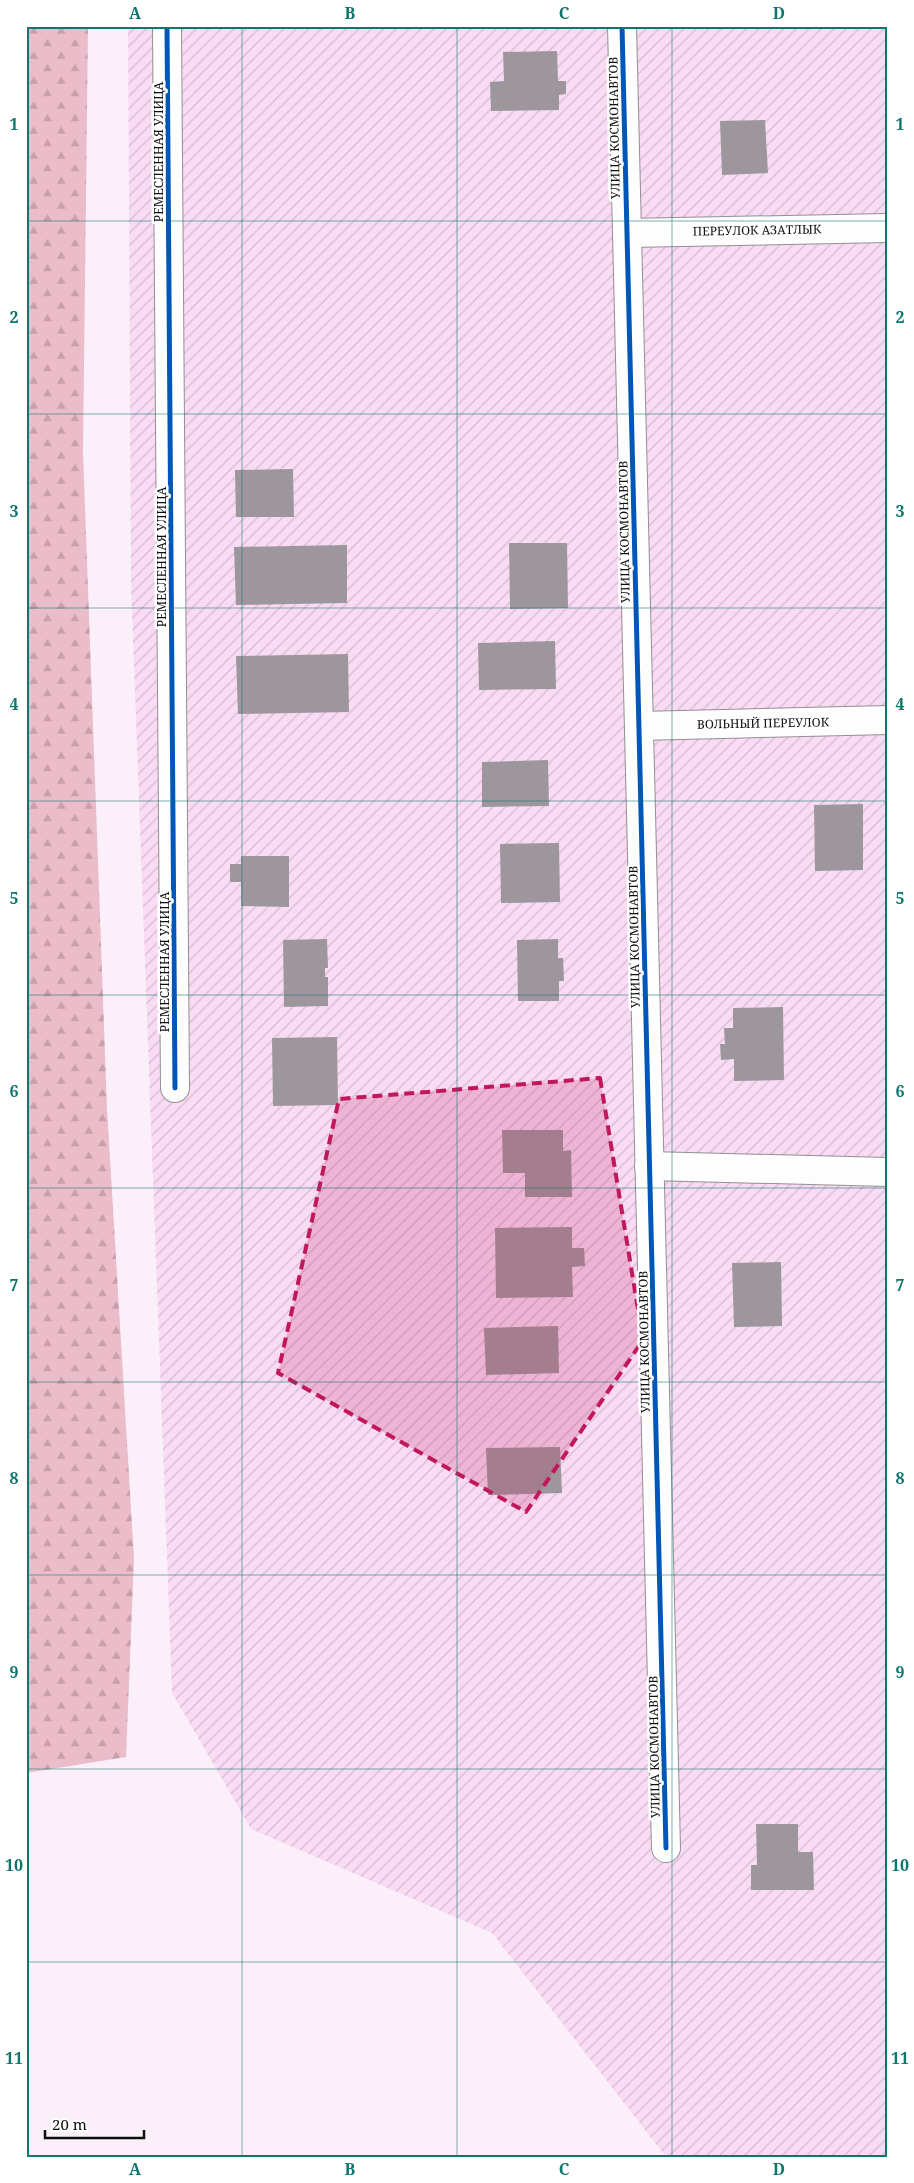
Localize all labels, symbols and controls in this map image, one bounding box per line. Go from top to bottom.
text: A [129,2,142,24]
text: B [345,2,356,24]
text: C [559,2,570,24]
text: D [773,2,785,24]
street label: УЛИЦА КОСМОНАВТОВ [604,57,624,199]
street label: РЕМЕСЛЕННАЯ УЛИЦА [150,81,167,222]
text: 1 [9,113,19,135]
text: 1 [895,113,905,135]
street label: ПЕРЕУЛОК АЗАТЛЫК [693,220,822,240]
text: 2 [9,306,19,328]
text: 2 [895,306,905,328]
street label: УЛИЦА КОСМОНАВТОВ [614,461,634,603]
street label: РЕМЕСЛЕННАЯ УЛИЦА [153,486,170,627]
text: 3 [9,500,19,522]
text: 3 [895,500,905,522]
text: 4 [9,693,19,715]
text: 4 [895,693,905,715]
street label: ВОЛЬНЫЙ ПЕРЕУЛОК [697,713,830,733]
street label: УЛИЦА КОСМОНАВТОВ [624,866,644,1008]
text: 5 [9,887,19,909]
text: 5 [895,887,905,909]
street label: РЕМЕСЛЕННАЯ УЛИЦА [156,891,173,1032]
text: 6 [9,1080,19,1102]
text: 6 [895,1080,905,1102]
street label: УЛИЦА КОСМОНАВТОВ [634,1271,654,1413]
text: 7 [9,1274,19,1296]
text: 7 [895,1274,905,1296]
text: 8 [9,1467,19,1489]
text: 8 [895,1467,905,1489]
text: 9 [9,1661,19,1683]
text: 9 [895,1661,905,1683]
street label: УЛИЦА КОСМОНАВТОВ [644,1676,664,1818]
text: 10 [5,1854,23,1876]
text: 10 [891,1854,909,1876]
text: 11 [5,2047,23,2069]
text: 11 [891,2047,909,2069]
scale bar [45,2108,144,2140]
text: 20 m [52,2114,87,2134]
text: A [129,2158,142,2180]
text: B [345,2158,356,2180]
text: C [559,2158,570,2180]
text: D [773,2158,785,2180]

